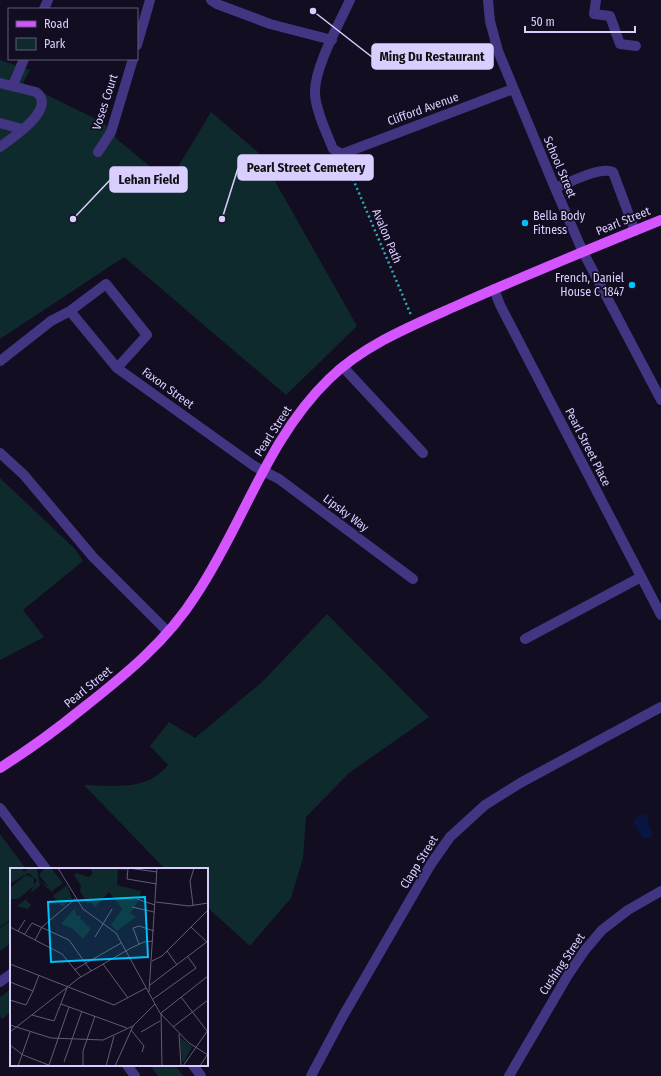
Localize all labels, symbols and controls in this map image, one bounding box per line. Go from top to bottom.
legend [8,8,138,60]
scale bar [525,8,635,34]
text: 50 m [531,15,555,29]
text: Road [44,17,69,31]
text: Park [44,37,66,51]
callout: Ming Du Restaurant [372,44,493,69]
text: Ming Du Restaurant [379,49,485,64]
street label: Voses Court [89,72,121,132]
street label: Clifford Avenue [385,90,461,128]
street label: School Street [541,134,579,200]
callout: Pearl Street Cemetery [238,155,373,180]
text: Pearl Street Cemetery [247,160,366,175]
callout: Lehan Field [110,167,187,192]
text: Lehan Field [118,172,180,187]
street label: Pearl Street [594,204,652,238]
street label: Avalon Path [369,207,405,265]
place label: Bella Body Fitness [533,209,586,237]
marker: Bella Body Fitness [520,218,530,228]
place label: French, Daniel House C 1847 [555,271,624,299]
marker: French, Daniel House C 1847 [627,280,637,290]
street label: Faxon Street [139,365,197,411]
street label: Pearl Street [252,403,295,459]
street label: Pearl Street Place [562,405,614,489]
street label: Lipsky Way [321,491,372,535]
street label: Pearl Street [61,663,115,710]
street label: Clapp Street [397,833,441,891]
inset map [10,868,208,1066]
street label: Cushing Street [536,931,588,997]

